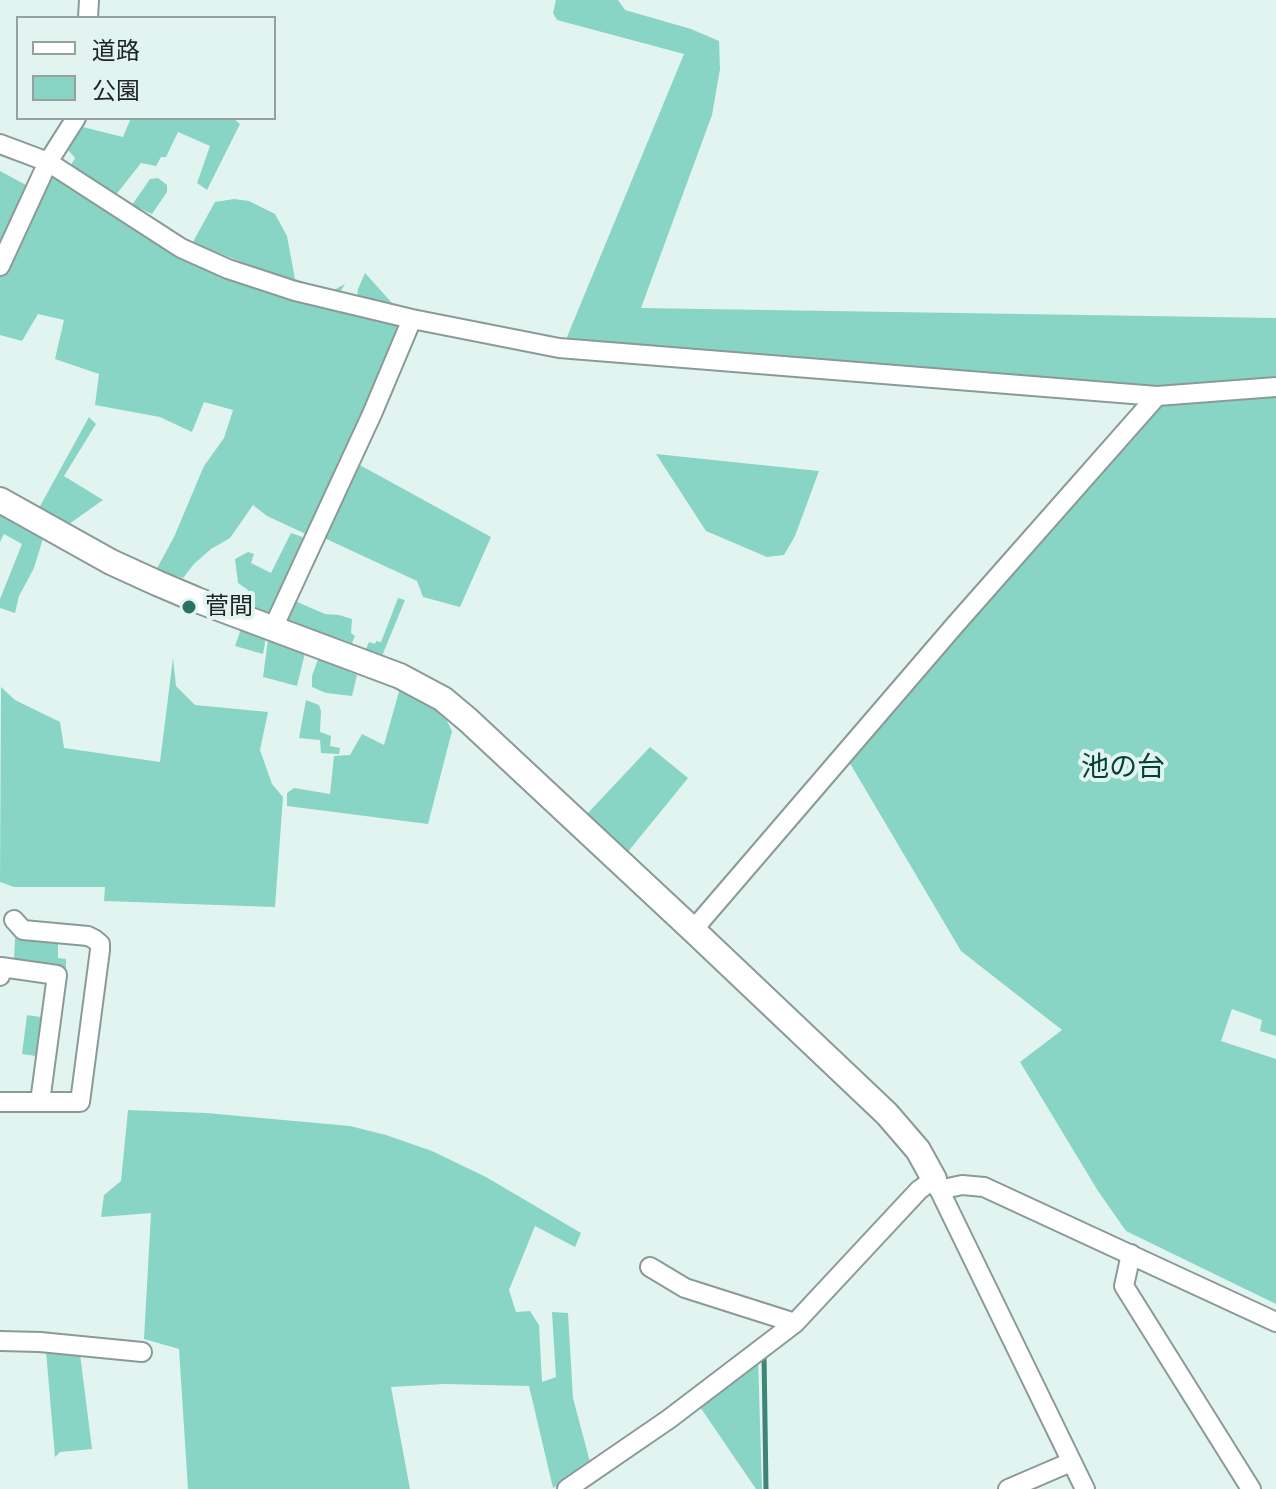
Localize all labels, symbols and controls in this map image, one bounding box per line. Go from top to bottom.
legend [16,16,276,120]
text: 道路 [92,35,140,66]
text: 公園 [92,75,140,106]
place label: 菅間 [205,593,253,621]
marker: 菅間 [180,598,198,616]
district label: 池の台 [1081,751,1165,785]

